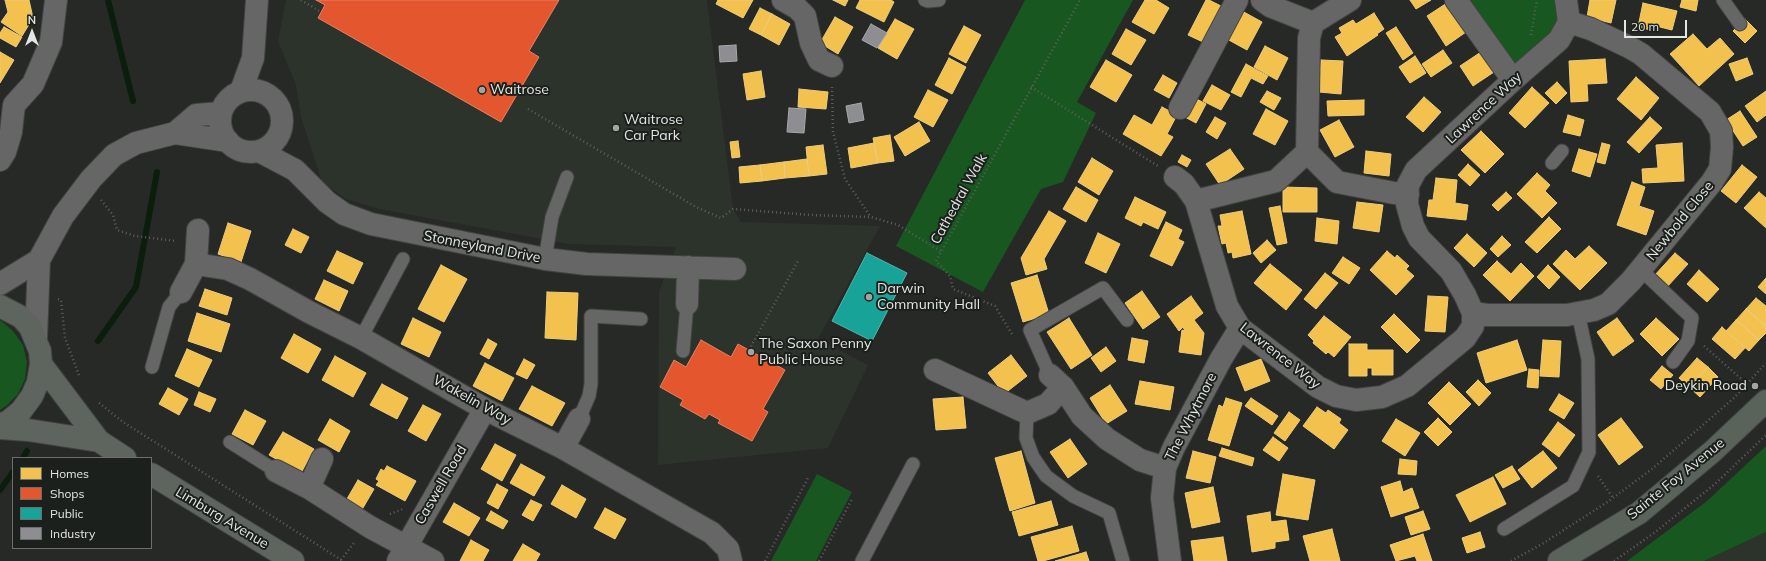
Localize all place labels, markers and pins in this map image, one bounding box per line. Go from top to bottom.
place label: Waitrose [490,82,549,98]
marker: Waitrose [477,85,487,95]
place label: Waitrose Car Park [624,112,683,144]
marker: Waitrose Car Park [611,123,621,133]
place label: Darwin Community Hall [877,281,980,314]
marker: Darwin Community Hall [864,292,874,302]
place label: The Saxon Penny Public House [759,336,871,368]
marker: The Saxon Penny Public House [746,347,756,357]
place label: Deykin Road [1665,378,1747,394]
marker: Deykin Road [1750,381,1760,391]

